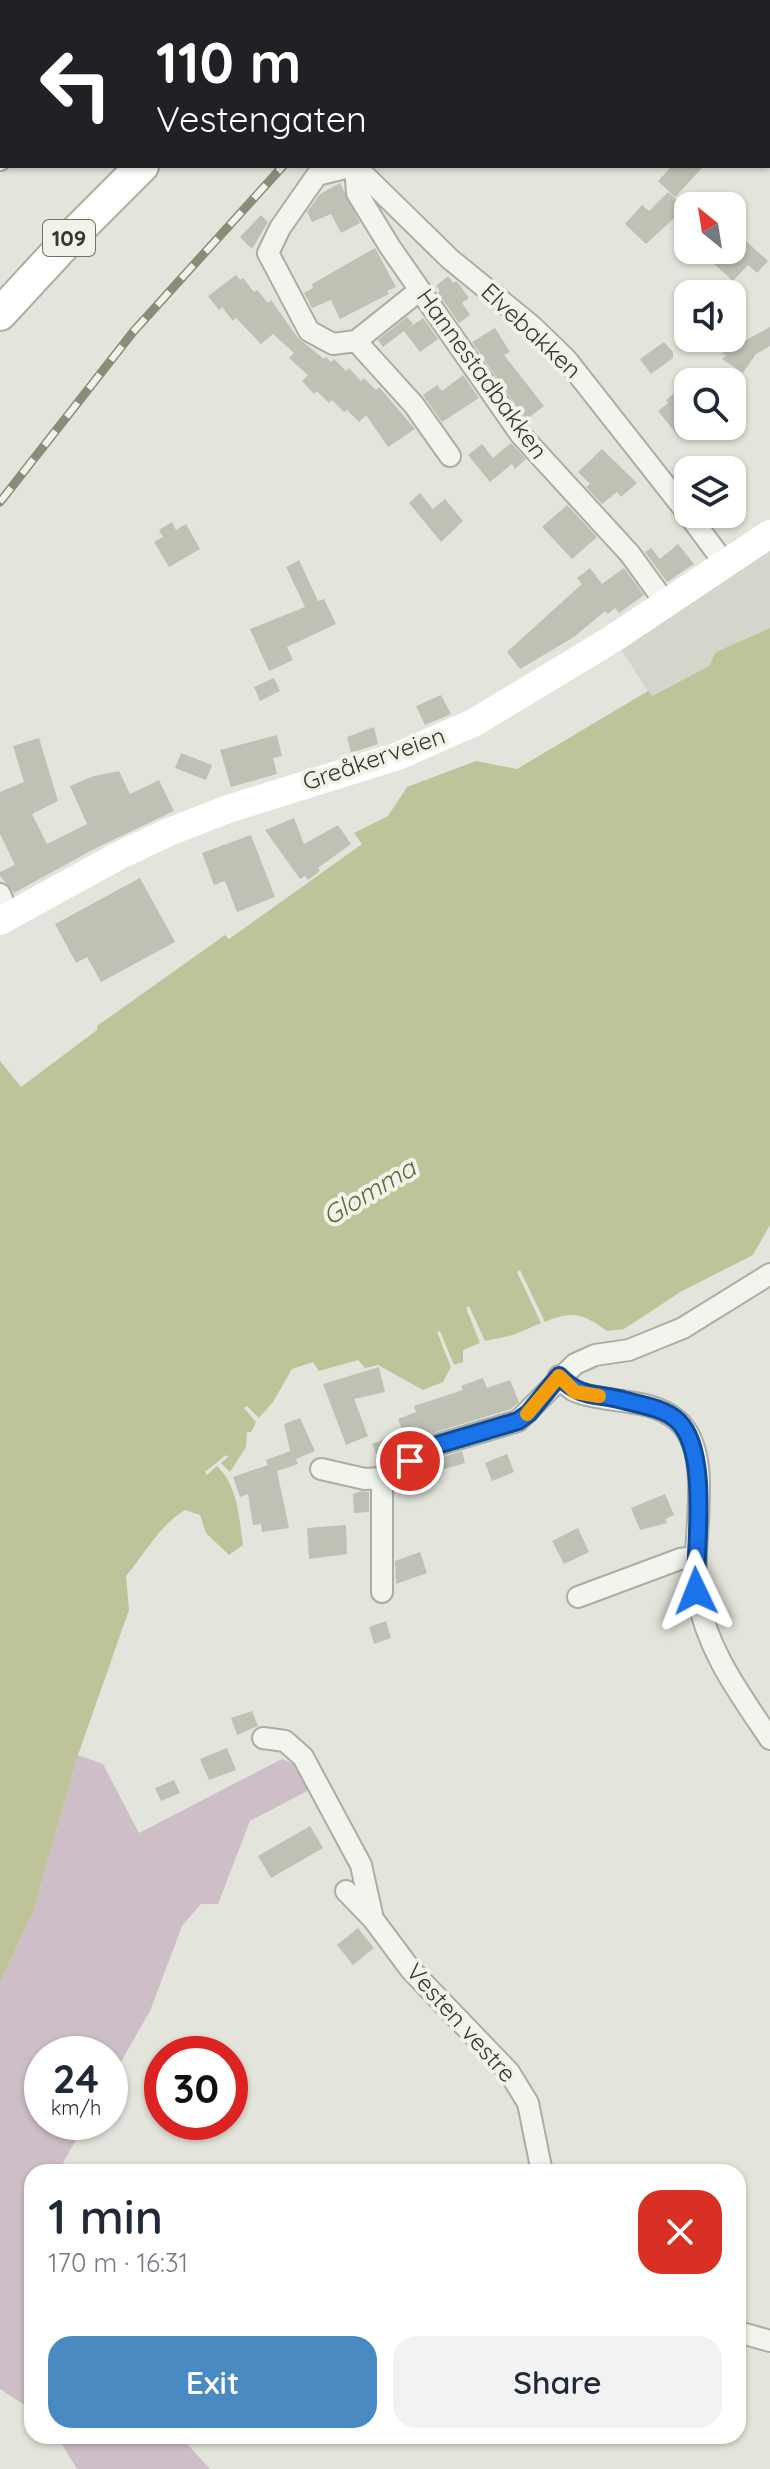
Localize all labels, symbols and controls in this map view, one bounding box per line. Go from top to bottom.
text: 110 m [156,27,301,97]
icon: left [24,32,128,136]
text: Vestengaten [156,96,367,141]
north arrow [674,192,746,264]
map controls [674,192,746,528]
road number: 109 [43,220,95,256]
street label: Elvebakken [475,276,588,384]
button: sound [674,280,746,352]
street label: Hannestadbakken [411,282,555,464]
button: search [674,368,746,440]
button: layers [674,456,746,528]
street label: Greåkerveien [299,720,449,796]
water label: Glomma [316,1150,422,1232]
pin [376,1427,444,1495]
icon: arrive [388,1439,432,1483]
position arrow [654,1549,738,1633]
street label: Vesten vestre [400,1957,523,2088]
speed limit sign: 30 [144,2036,248,2140]
text: 24 [53,2053,99,2103]
text: km/h [51,2095,101,2120]
text: 1 min [48,2186,163,2246]
button: close [638,2190,722,2274]
text: 170 m · 16:31 [48,2246,188,2279]
button: Exit [48,2336,377,2428]
button: Share [393,2336,722,2428]

